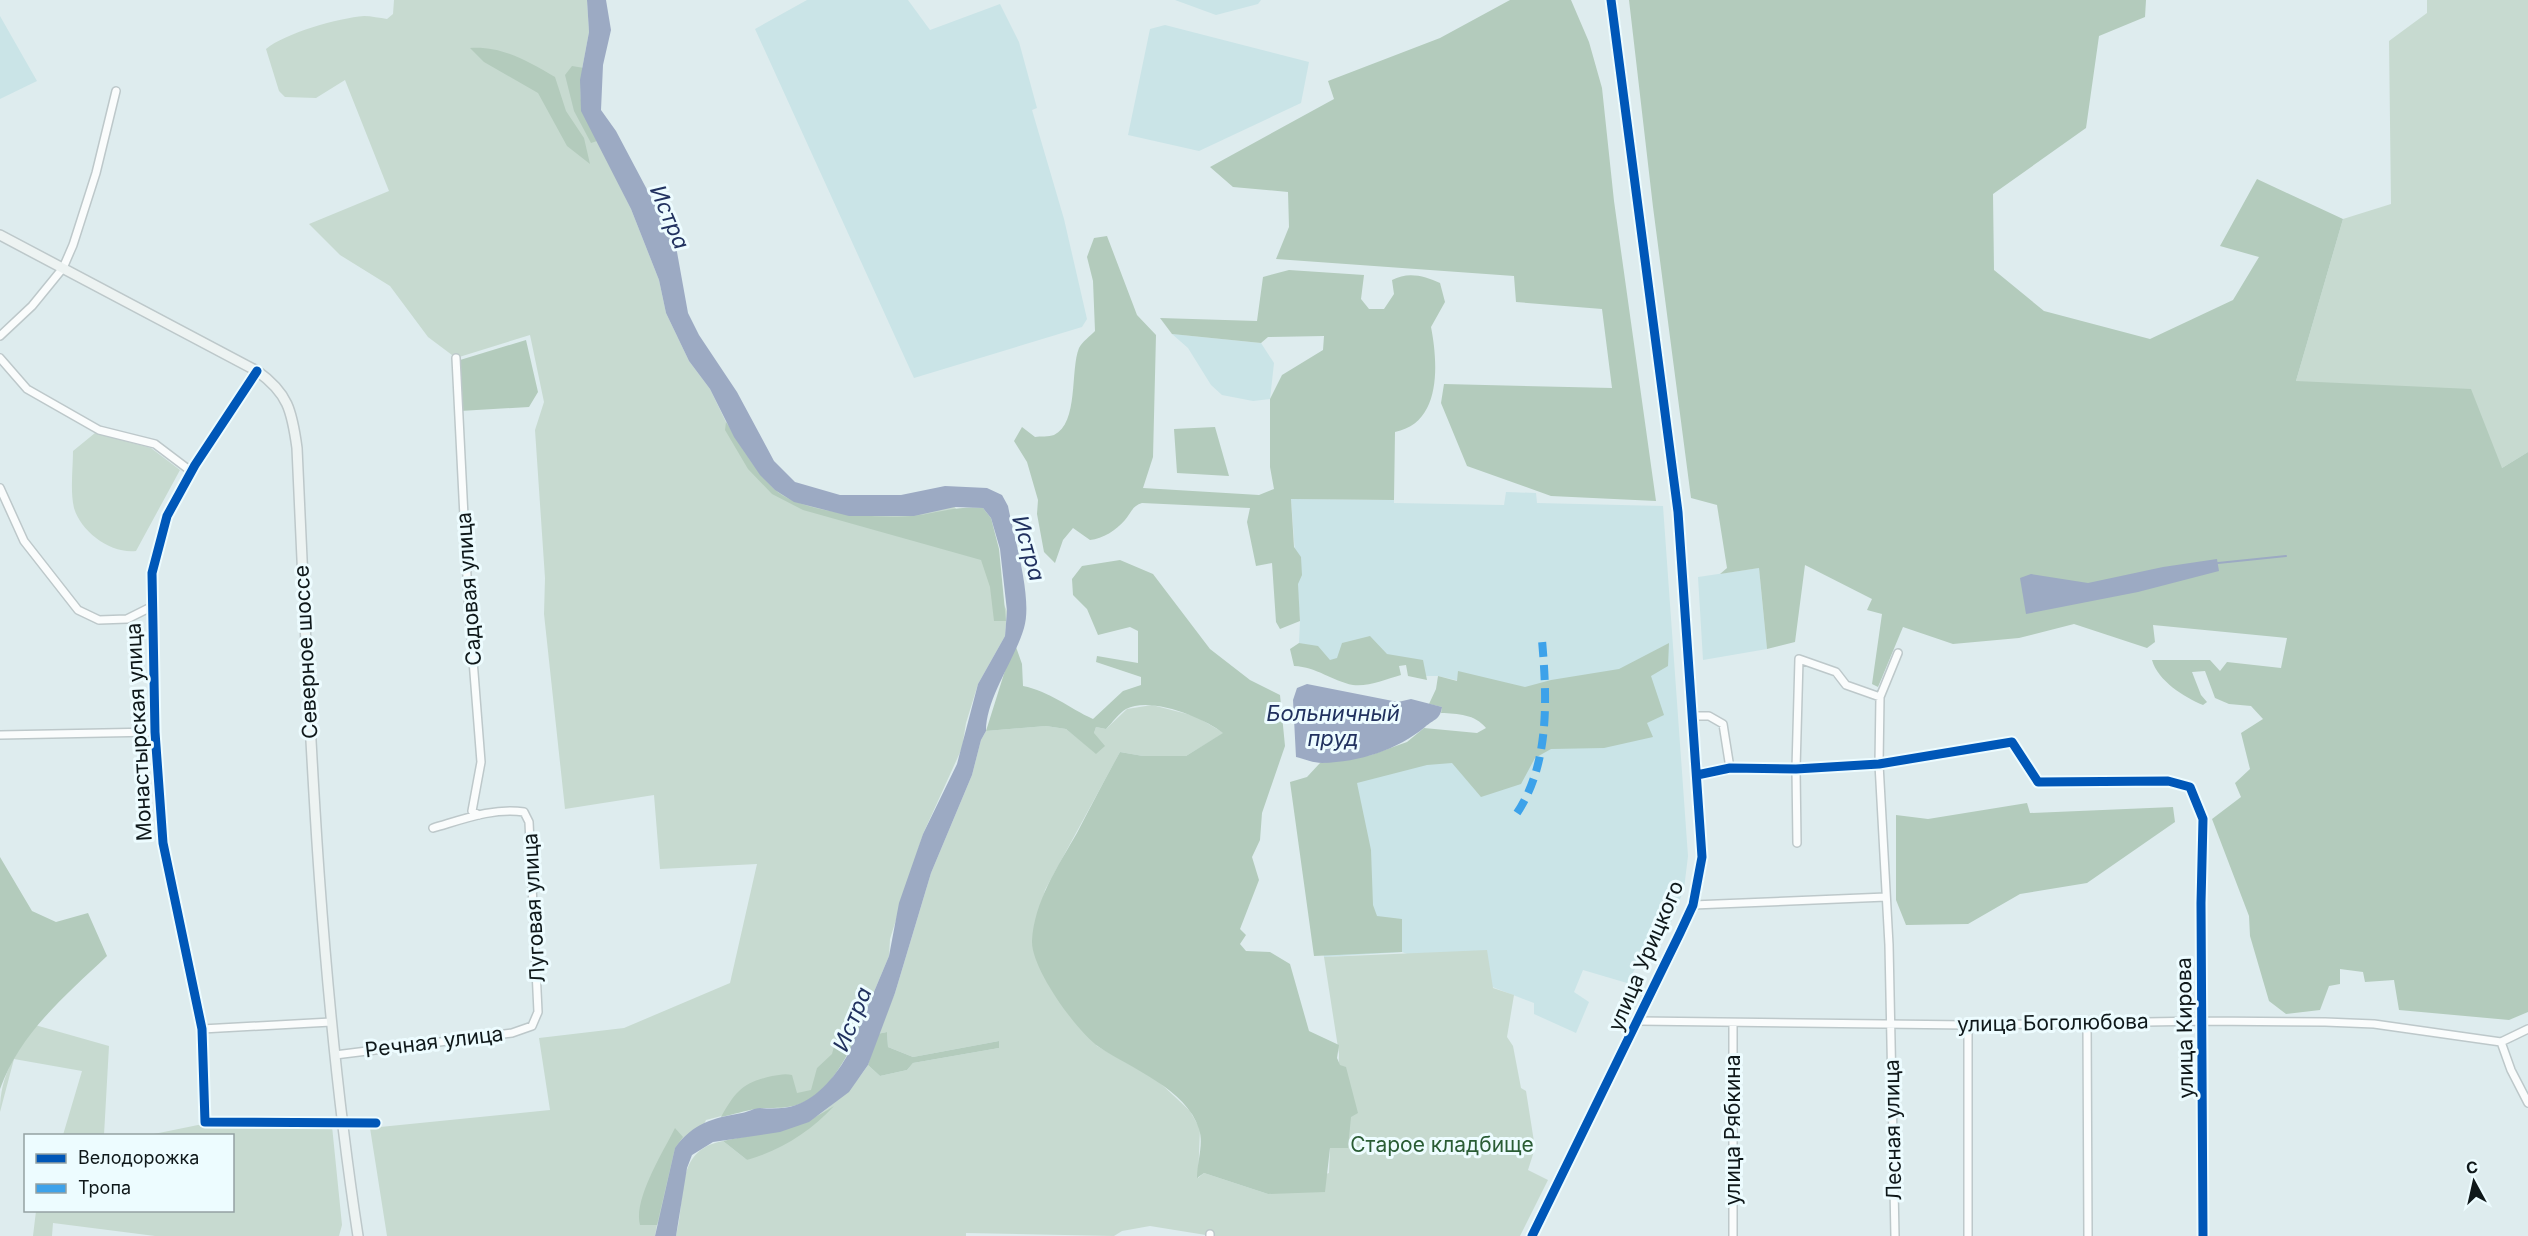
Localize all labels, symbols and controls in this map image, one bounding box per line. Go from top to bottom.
water label: Истра [645,181,695,253]
street label: Садовая улица [451,511,486,667]
water label: Истра [1007,512,1051,584]
street label: Северное шоссе [288,565,323,739]
street label: Монастырская улица [120,622,157,842]
water label: Больничный пруд [1266,700,1400,751]
street label: Луговая улица [517,833,550,984]
street label: улица Урицкого [1603,877,1688,1035]
street label: улица Кирова [2171,957,2198,1099]
water label: Истра [827,983,877,1055]
street label: улица Боголюбова [1957,1008,2149,1037]
street label: Речная улица [363,1021,505,1062]
street label: улица Рябкина [1720,1054,1745,1206]
street label: Лесная улица [1879,1059,1906,1201]
park label: Старое кладбище [1350,1132,1534,1157]
legend [24,1134,234,1212]
text: Велодорожка [78,1147,199,1168]
north arrow [2444,1152,2504,1212]
text: С [2465,1156,2479,1178]
text: Тропа [78,1177,131,1198]

